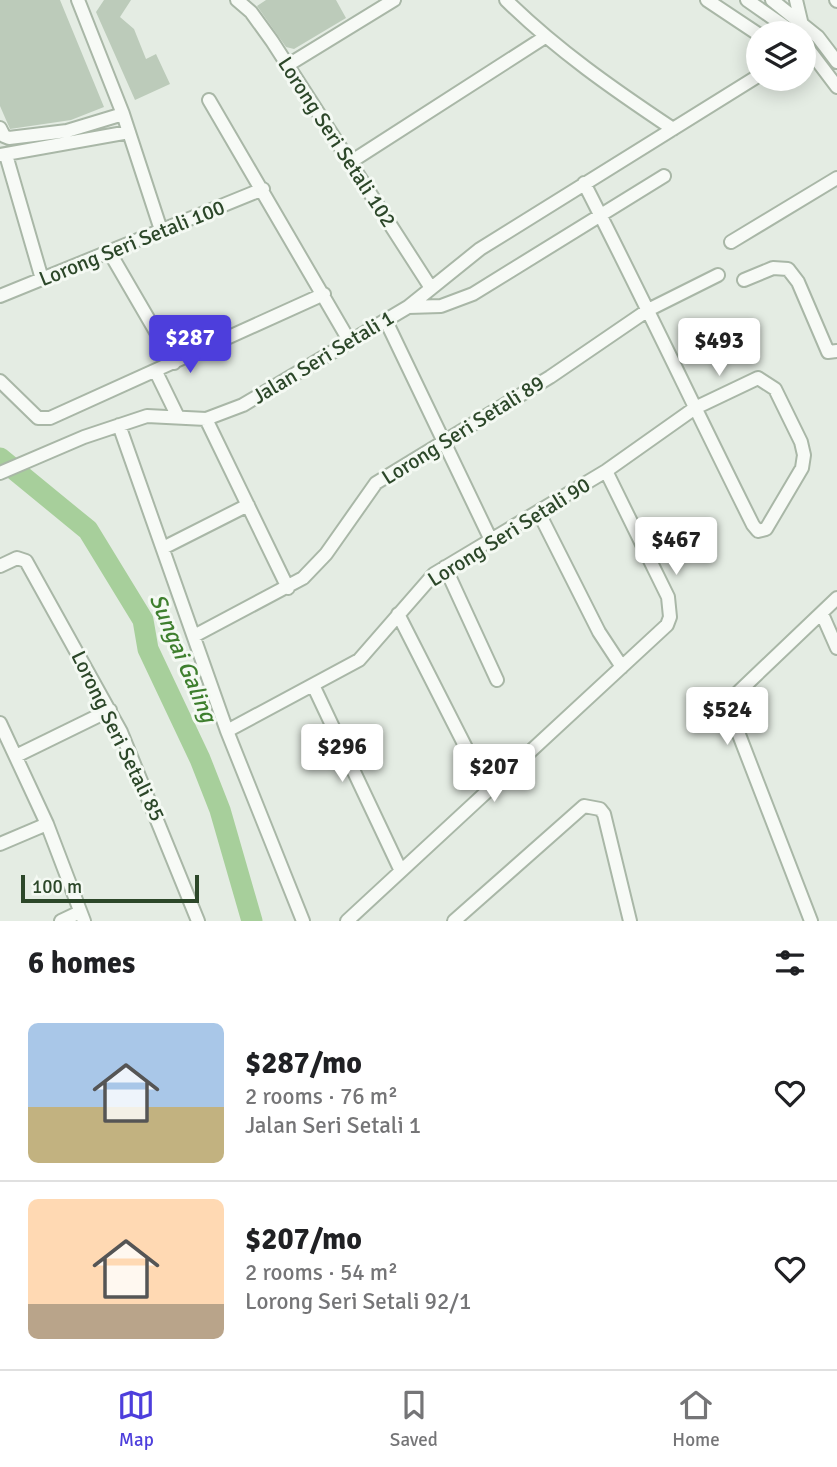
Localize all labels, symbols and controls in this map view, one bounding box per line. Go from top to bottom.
map controls [746,21,816,91]
button: layers [746,21,816,91]
street label: Lorong Seri Setali 102 [272,52,402,232]
street label: Lorong Seri Setali 100 [35,194,229,292]
street label: Jalan Seri Setali 1 [247,304,399,410]
pin: $287 [149,316,231,375]
pin: $493 [678,318,760,378]
text: $287 [165,323,215,352]
text: $493 [694,326,744,355]
street label: Lorong Seri Setali 89 [377,370,549,490]
street label: Lorong Seri Setali 90 [423,472,595,592]
pin: $467 [635,518,717,577]
text: $467 [651,525,701,554]
water label: Sungai Galing [143,589,224,728]
street label: Lorong Seri Setali 85 [65,646,171,826]
pin: $524 [686,688,768,747]
text: $524 [702,695,752,724]
pin: $296 [301,724,383,784]
text: $296 [317,732,367,761]
pin: $207 [453,744,535,804]
text: $207 [469,752,519,781]
scale bar [21,872,200,904]
text: 100 m [32,875,82,899]
icon: filters [771,944,809,982]
text: 6 homes [28,945,135,982]
text: $287/mo [245,1045,362,1082]
icon: home [84,1051,168,1135]
icon: heart [771,1074,809,1112]
text: 2 rooms · 76 m² [245,1082,398,1111]
text: Jalan Seri Setali 1 [245,1111,421,1140]
text: $207/mo [245,1221,362,1258]
icon: home [84,1227,168,1311]
icon: heart [771,1250,809,1288]
text: 2 rooms · 54 m² [245,1258,398,1287]
text: Lorong Seri Setali 92/1 [245,1287,471,1316]
tab: Map [117,1386,155,1452]
tab: Saved [390,1386,438,1452]
tab: Home [672,1386,720,1452]

